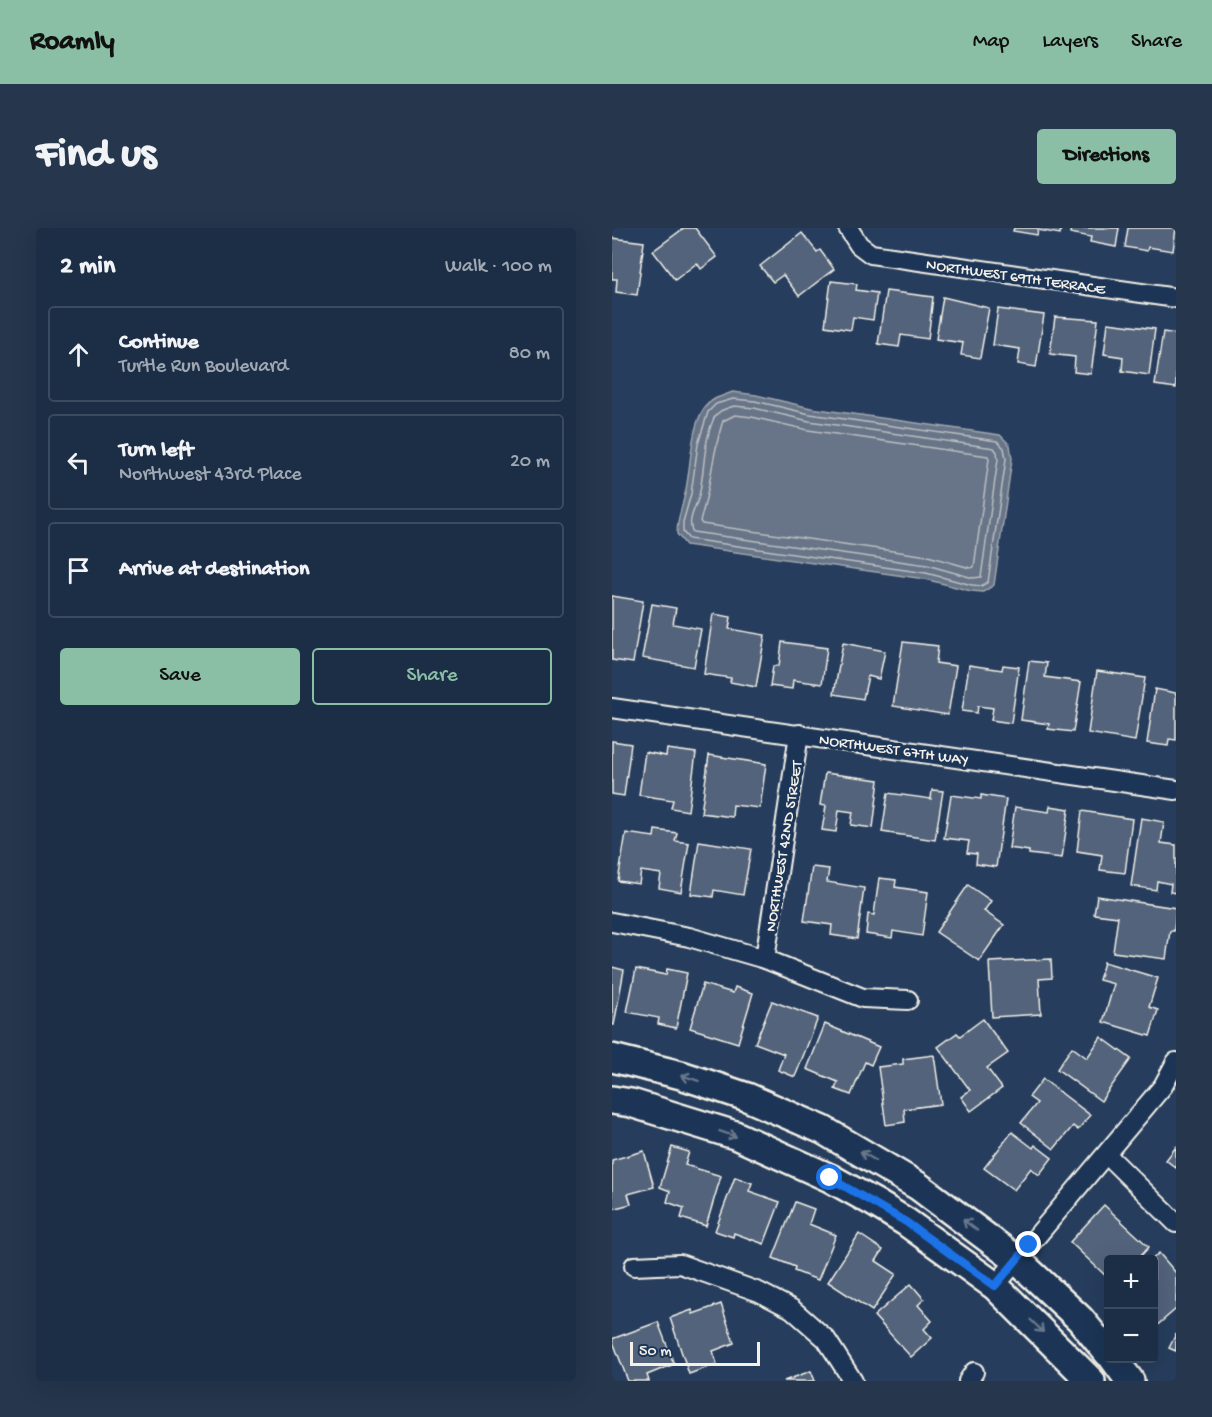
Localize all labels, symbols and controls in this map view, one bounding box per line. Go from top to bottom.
text: Roamly [30,26,115,59]
text: Map [973,30,1009,55]
text: Layers [1042,30,1098,55]
text: Share [1131,30,1182,55]
button: Directions [1037,129,1176,184]
text: Find us [36,132,156,181]
text: 2 min [60,252,115,283]
text: Walk · 100 m [445,256,552,279]
street label: NORTHWEST 69TH TERRACE [925,256,1107,301]
text: Continue [119,330,199,356]
icon: ahead [62,338,95,371]
text: 80 m [509,343,550,366]
text: Turtle Run Boulevard [119,356,288,379]
text: Turn left [119,438,193,464]
icon: left [62,446,95,479]
text: 20 m [510,451,550,474]
text: Northwest 43rd Place [119,464,302,487]
icon: arrive [62,554,95,587]
text: Arrive at destination [119,557,309,583]
button: Save [60,648,300,705]
button: Share [312,648,552,705]
street label: NORTHWEST 67TH WAY [818,732,969,771]
street label: NORTHWEST 42ND STREET [763,759,808,933]
one-way arrow [681,1072,700,1083]
one-way arrow [719,1129,737,1140]
one-way arrow [860,1150,877,1162]
route start [816,1164,842,1190]
one-way arrow [963,1218,979,1231]
route end [1015,1231,1041,1257]
map controls [1104,1255,1158,1363]
button: + [1104,1255,1158,1309]
button: − [1104,1309,1158,1363]
one-way arrow [1030,1319,1045,1334]
scale bar [630,1339,760,1366]
text: 50 m [639,1343,672,1362]

